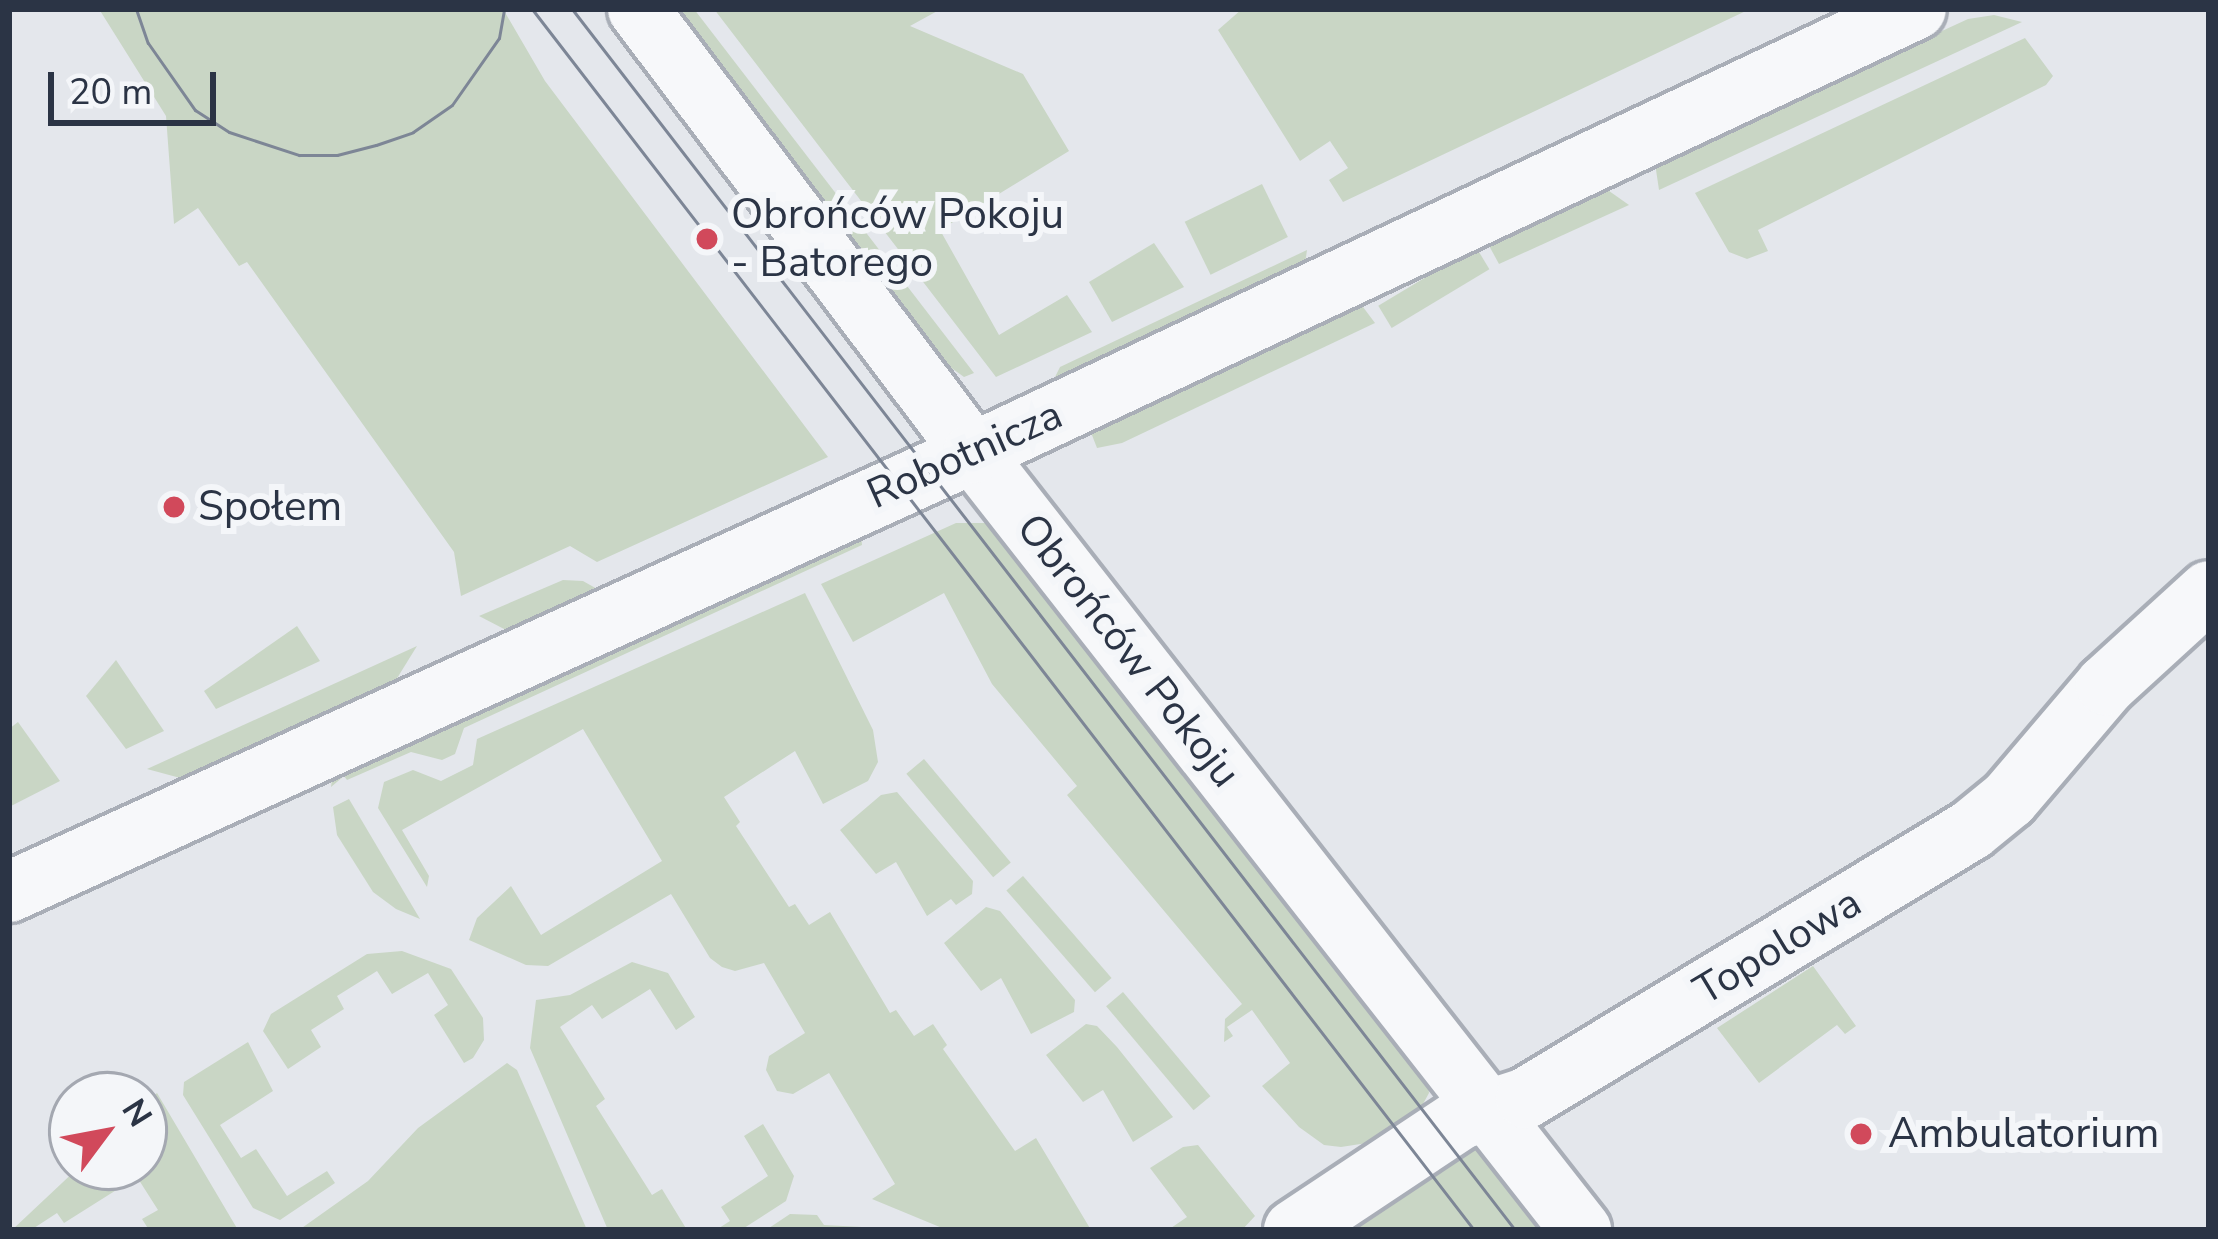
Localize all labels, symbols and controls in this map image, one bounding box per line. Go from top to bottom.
scale bar [54,48,222,122]
text: 20 m [69,68,152,117]
place label: Obrońców Pokoju - Batorego [731,190,1064,288]
marker: Obrońców Pokoju - Batorego [694,226,720,252]
street label: Robotnicza [860,390,1070,520]
place label: Społem [198,482,342,532]
marker: Społem [161,494,187,520]
street label: Obrońców Pokoju [1006,504,1250,798]
street label: Topolowa [1685,878,1871,1016]
north arrow [48,1071,168,1191]
text: N [111,1091,162,1136]
place label: Ambulatorium [1888,1109,2159,1159]
marker: Ambulatorium [1845,1118,1877,1150]

